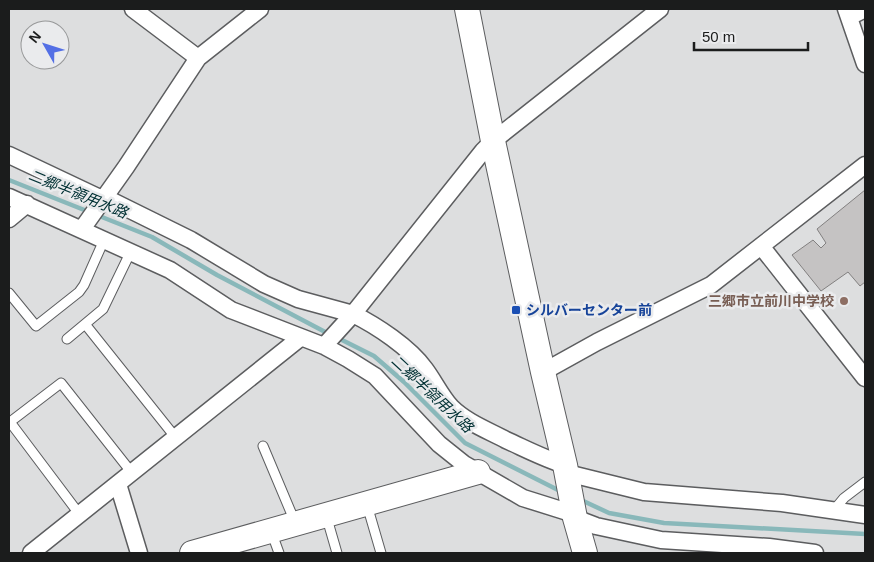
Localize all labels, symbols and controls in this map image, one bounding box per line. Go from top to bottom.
north arrow [20,20,70,70]
scale bar [694,20,808,52]
text: N [25,28,44,46]
text: 50 m [702,28,735,45]
water label: 二郷半領用水路 [26,166,132,222]
place label: 三郷市立前川中学校 [708,293,834,309]
marker: 三郷市立前川中学校 [838,295,850,307]
place label: シルバーセンター前 [526,302,652,318]
marker: シルバーセンター前 [510,304,522,316]
water label: 二郷半領用水路 [388,352,478,437]

